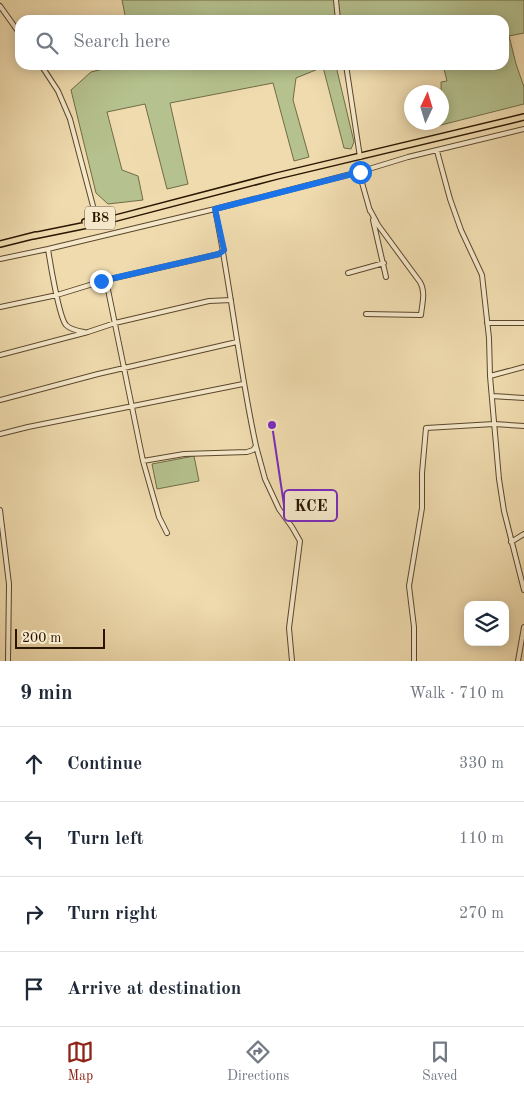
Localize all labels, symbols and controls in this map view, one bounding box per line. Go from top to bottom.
search box [15,15,509,70]
icon: search [33,29,61,57]
text: Search here [73,33,170,52]
north arrow [404,85,449,130]
route start [349,161,372,184]
road number: B8 [85,207,115,230]
route end [90,270,113,293]
callout: KCE [284,490,337,521]
text: KCE [294,499,328,515]
map controls [464,601,509,646]
button: layers [464,601,509,646]
scale bar [15,626,105,649]
text: 200 m [22,631,61,645]
text: 9 min [20,683,73,704]
text: Walk · 710 m [409,686,504,702]
icon: ahead [20,750,48,778]
text: Continue [67,755,142,774]
text: 330 m [459,756,504,772]
icon: left [20,825,48,853]
text: Turn left [67,830,144,849]
text: 110 m [459,831,504,847]
icon: right [20,900,48,928]
text: Turn right [67,905,157,924]
text: 270 m [459,906,504,922]
icon: arrive [20,975,48,1003]
text: Arrive at destination [67,980,241,999]
tab: Map [66,1038,94,1085]
tab: Directions [227,1038,289,1085]
tab: Saved [422,1038,458,1085]

